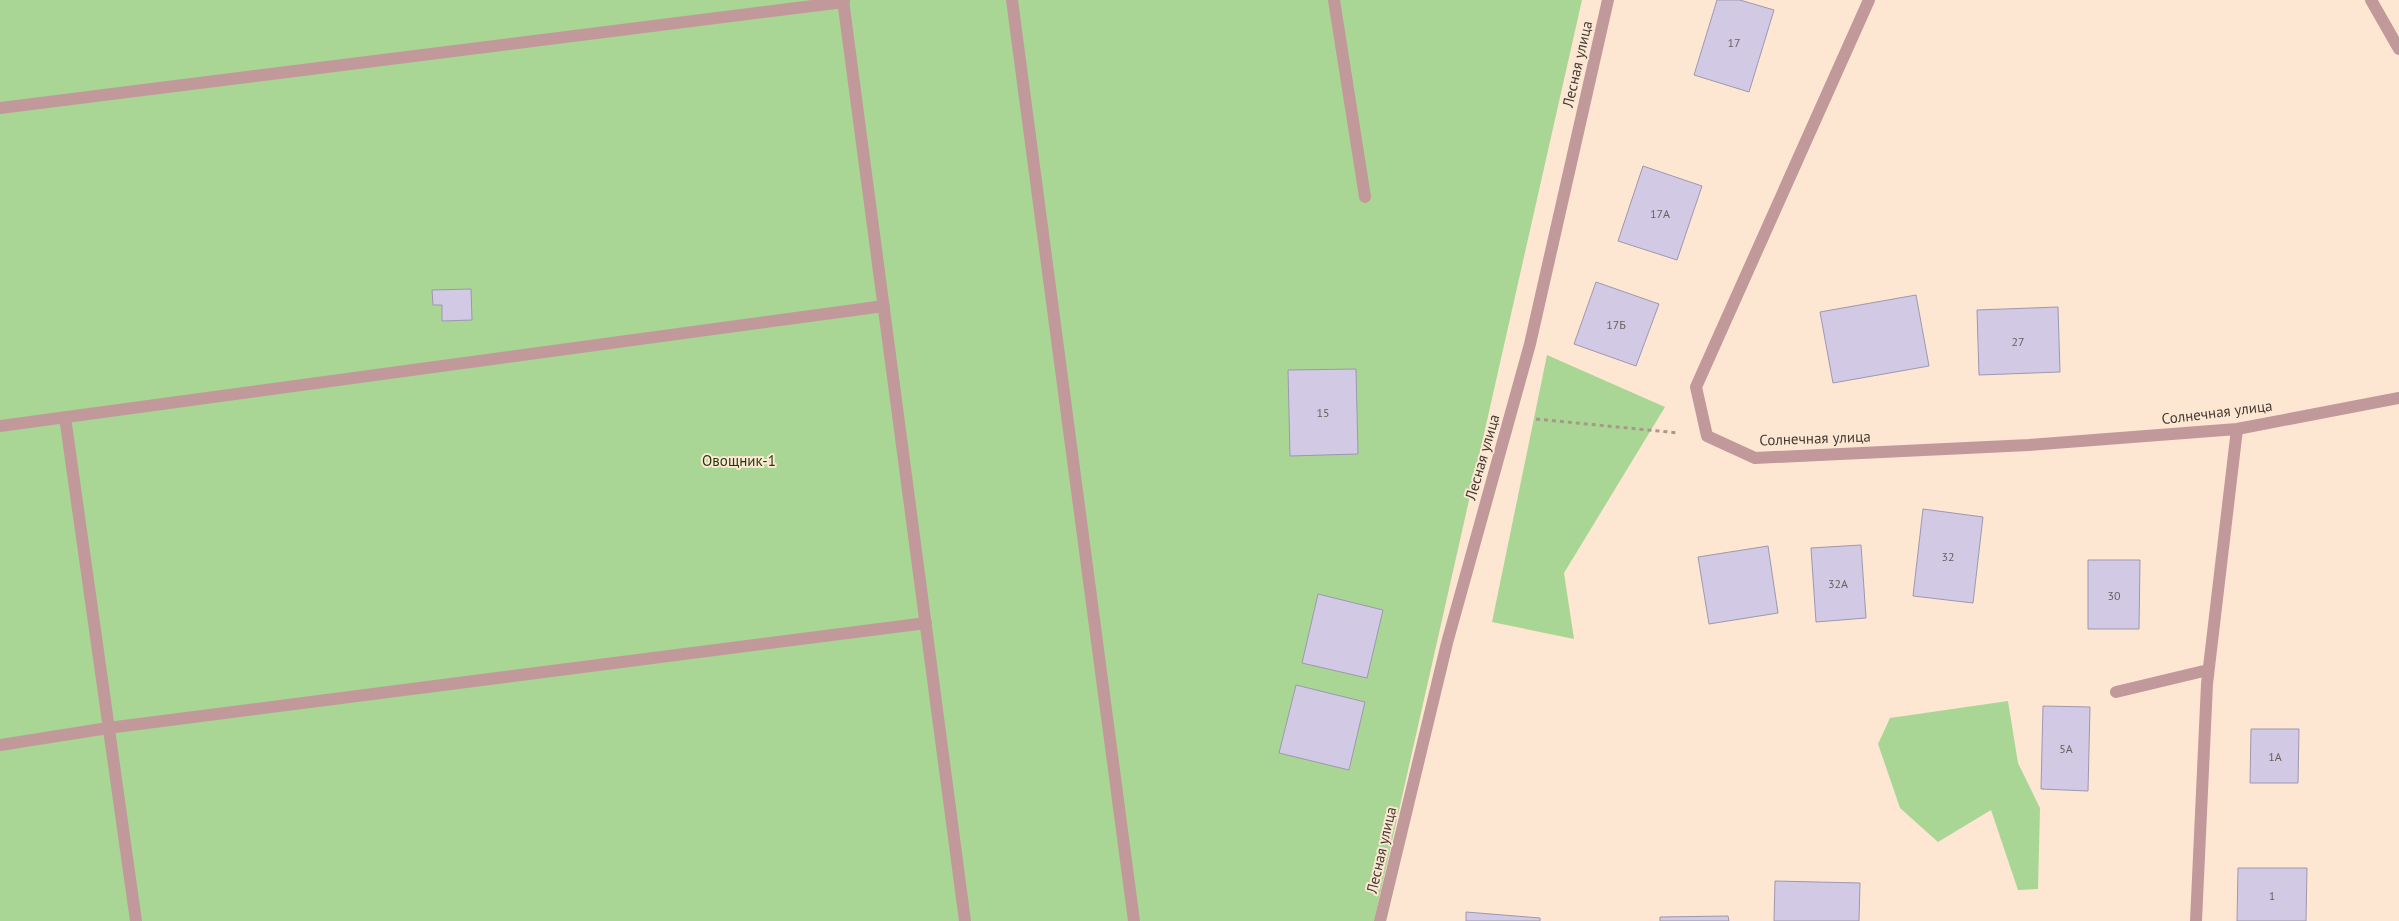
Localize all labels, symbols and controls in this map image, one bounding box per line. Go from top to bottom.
street label: Лесная улица [1558,19,1596,110]
house number: 17 [1727,35,1741,50]
house number: 17А [1650,206,1670,221]
house number: 17Б [1606,317,1626,332]
house number: 27 [2011,334,2025,349]
street label: Солнечная улица [2161,396,2273,428]
house number: 15 [1316,405,1330,420]
street label: Лесная улица [1460,412,1503,503]
street label: Солнечная улица [1759,427,1871,449]
park label: Овощник-1 [702,451,776,470]
house number: 32 [1941,549,1955,564]
house number: 32А [1828,576,1848,591]
house number: 30 [2107,588,2121,603]
house number: 5А [2059,741,2073,756]
house number: 1А [2268,749,2282,764]
street label: Лесная улица [1362,805,1400,896]
house number: 1 [2269,888,2275,903]

